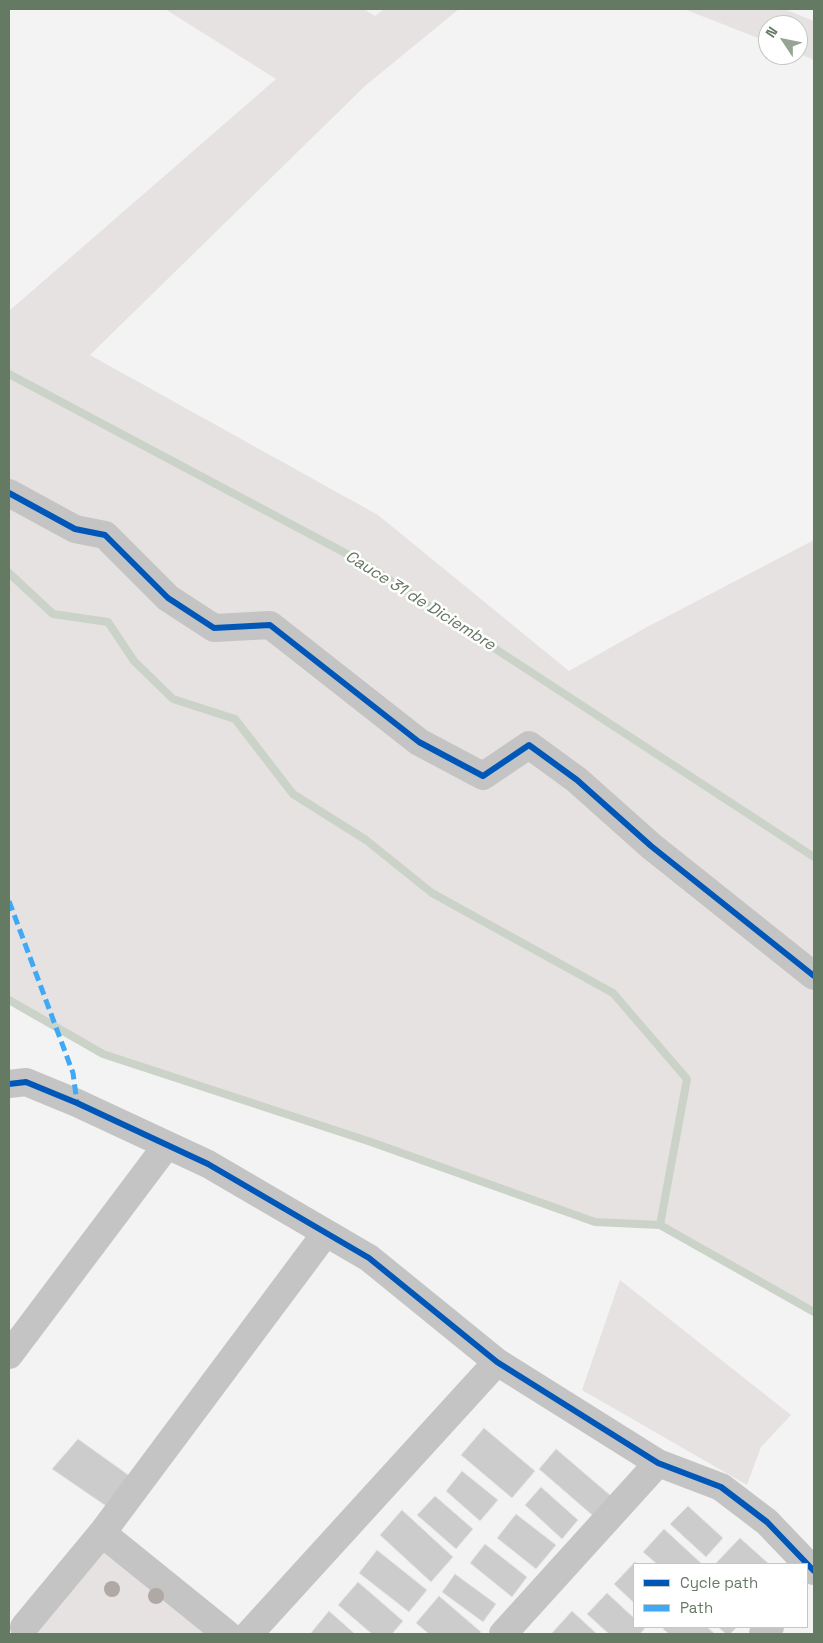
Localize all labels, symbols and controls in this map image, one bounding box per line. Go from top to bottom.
north arrow [758,15,808,65]
text: N [761,23,781,41]
water label: Cauce 31 de Diciembre [342,547,498,655]
legend [633,1563,808,1628]
text: Cycle path [680,1573,758,1592]
text: Path [680,1598,713,1617]

